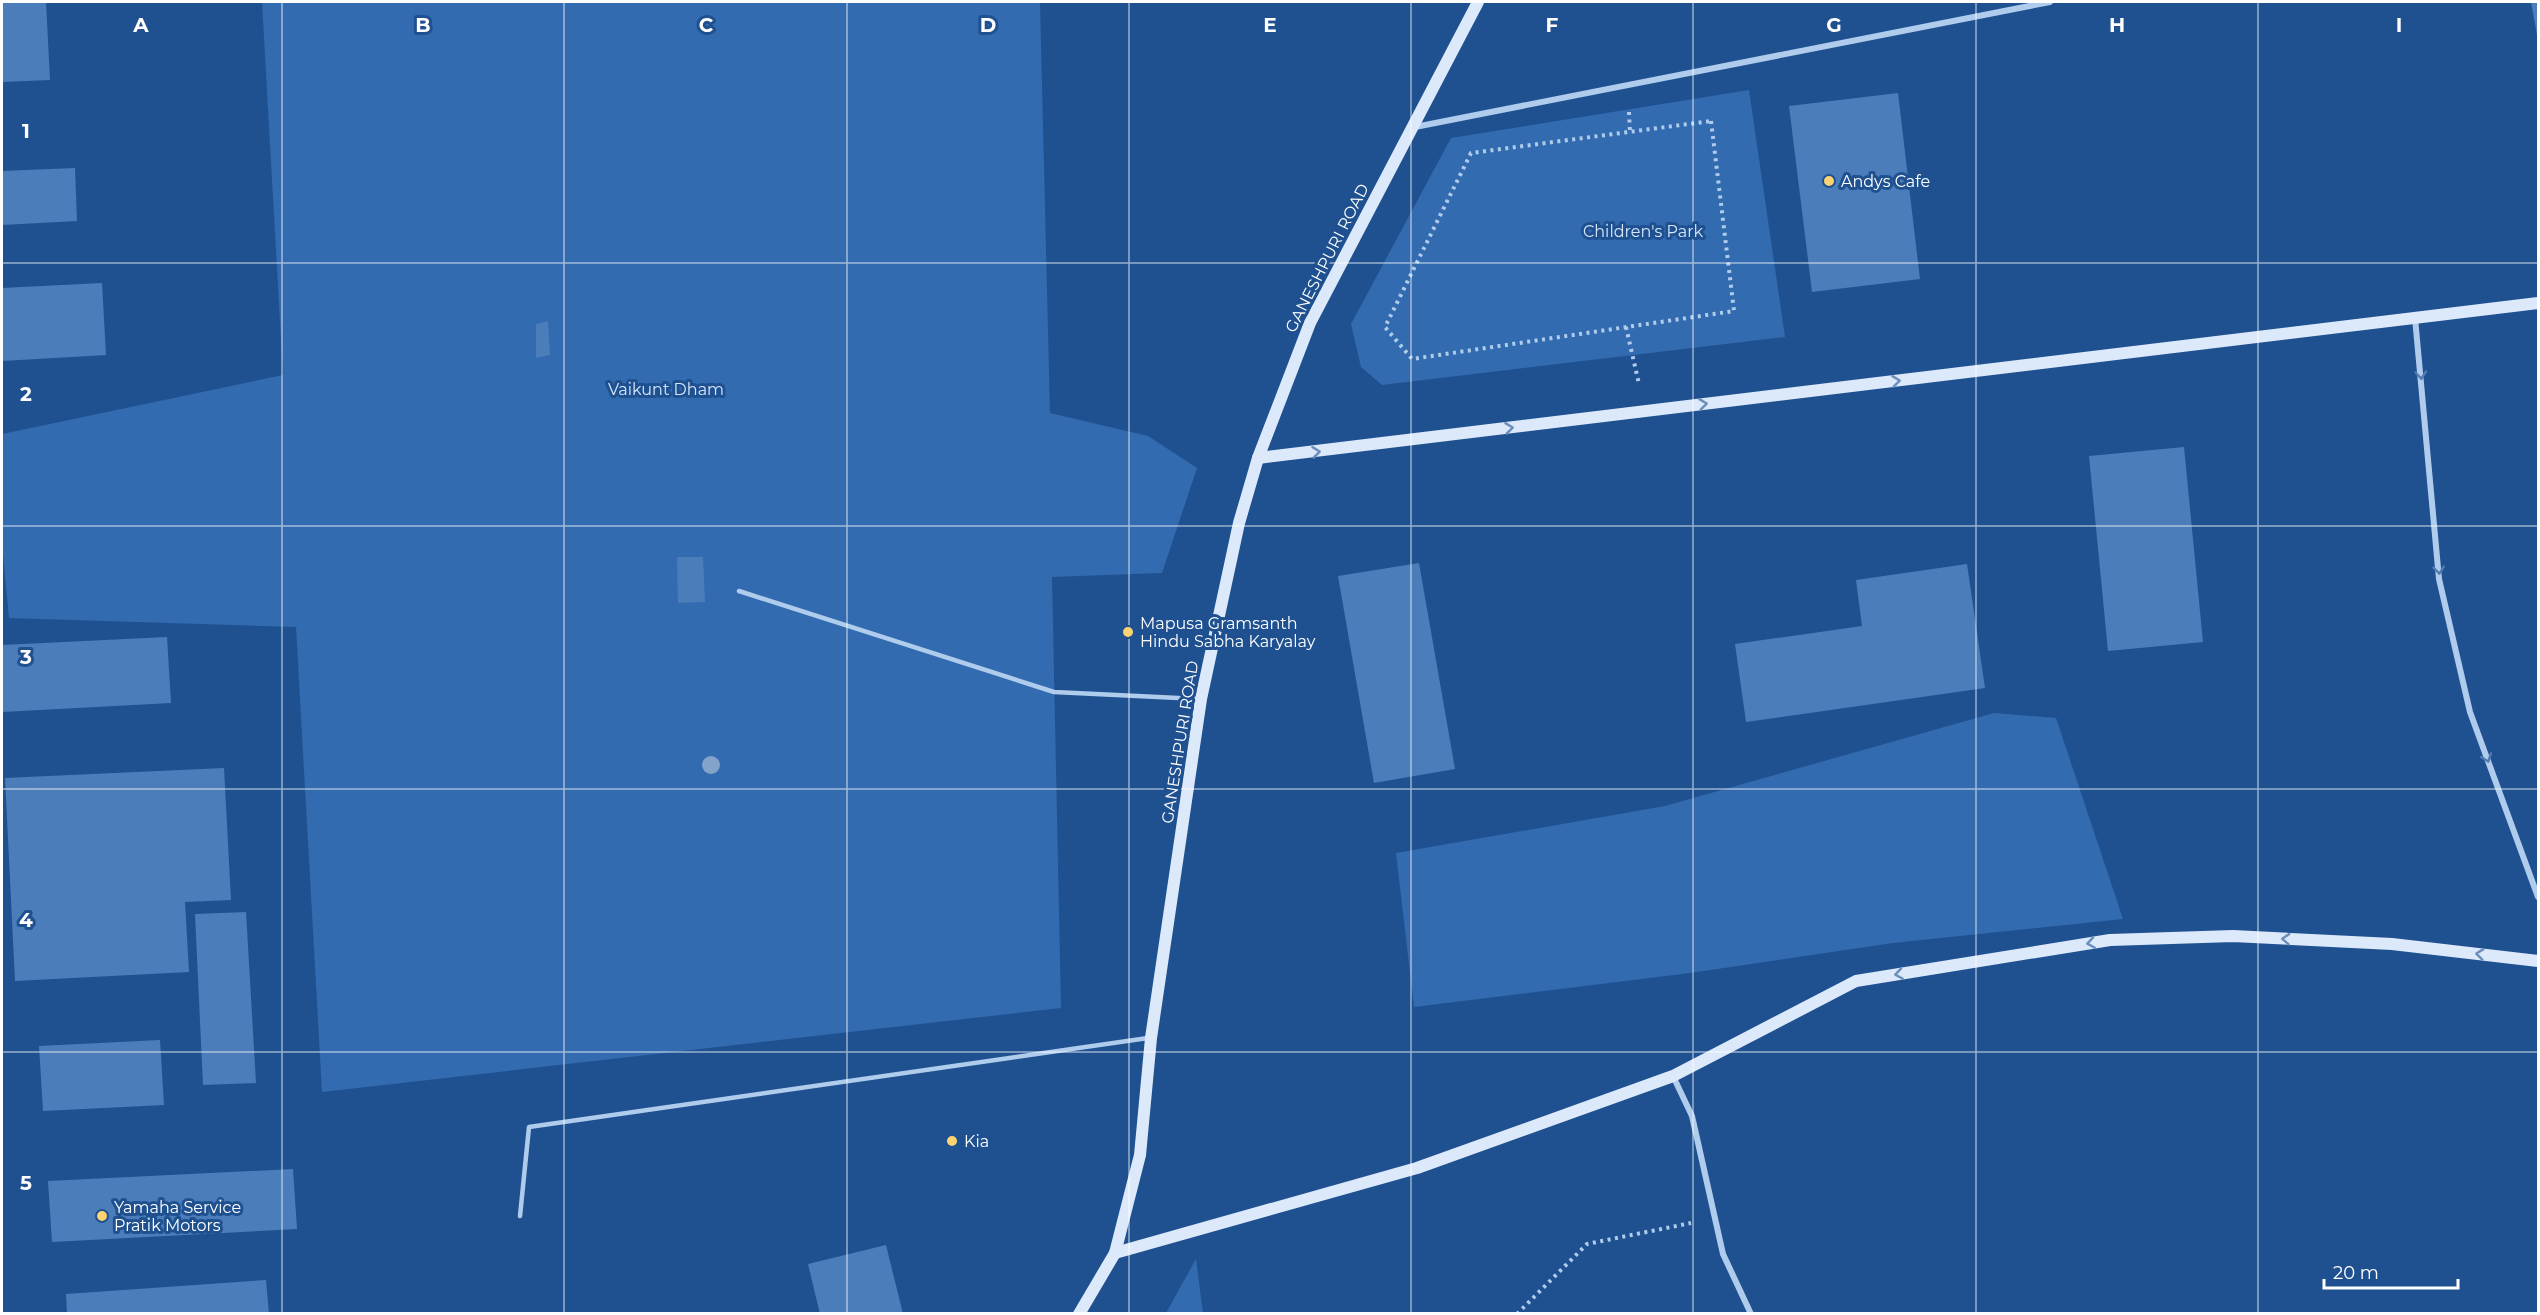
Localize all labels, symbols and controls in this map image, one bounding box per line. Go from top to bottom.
text: A [132,13,149,37]
text: B [415,13,431,37]
text: C [699,13,714,37]
text: D [980,13,996,37]
text: E [1263,13,1277,37]
text: F [1546,13,1559,37]
text: G [1826,13,1842,37]
text: H [2109,13,2125,37]
text: I [2396,13,2402,37]
text: 1 [22,119,30,143]
place label: Andys Cafe [1841,172,1930,191]
marker: Andys Cafe [1822,174,1836,188]
street label: GANESHPURI ROAD [1281,180,1373,336]
park label: Children's Park [1583,222,1703,241]
one-way arrow [2414,371,2427,380]
one-way arrow [1892,375,1901,387]
park label: Vaikunt Dham [608,380,724,399]
text: 2 [20,382,32,406]
one-way arrow [1698,398,1707,411]
one-way arrow [1505,422,1514,435]
one-way arrow [1311,446,1320,458]
one-way arrow [2432,565,2445,574]
place label: Mapusa Gramsanth Hindu Sabha Karyalay [1140,614,1316,651]
marker: Mapusa Gramsanth Hindu Sabha Karyalay [1121,625,1135,639]
text: 3 [19,645,32,669]
street label: GANESHPURI ROAD [1158,659,1202,825]
one-way arrow [2480,752,2493,763]
text: 4 [19,908,33,932]
one-way arrow [2282,932,2291,945]
one-way arrow [2087,936,2096,948]
one-way arrow [2476,948,2485,961]
one-way arrow [1894,967,1904,980]
place label: Kia [964,1132,989,1151]
marker: Kia [945,1134,959,1148]
text: 5 [20,1171,32,1195]
place label: Yamaha Service Pratik Motors [114,1198,241,1235]
marker: Yamaha Service Pratik Motors [95,1209,109,1223]
scale bar [2324,1252,2458,1290]
text: 20 m [2333,1262,2379,1284]

